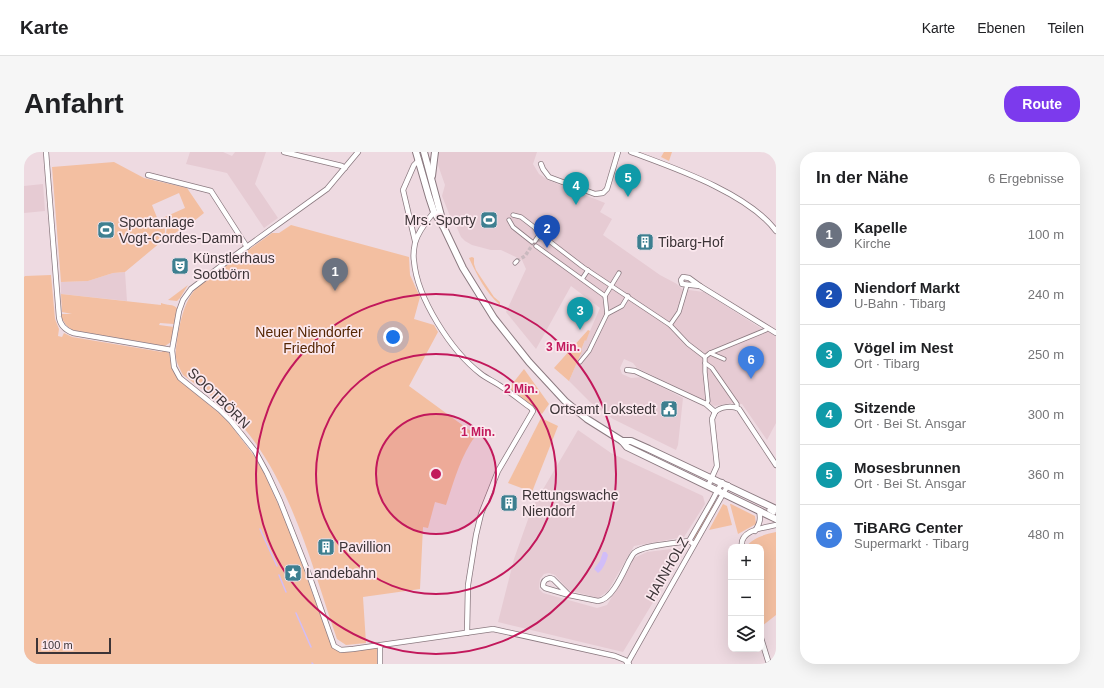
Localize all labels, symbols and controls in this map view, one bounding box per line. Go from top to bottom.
text: Karte [20,17,69,38]
text: Karte [922,20,955,36]
text: Ebenen [977,20,1025,36]
text: Teilen [1047,20,1084,36]
button: Route [1004,86,1080,122]
text: Anfahrt [24,88,124,119]
pin: 5 [615,164,641,197]
text: In der Nähe [816,168,909,187]
text: 6 Ergebnisse [988,171,1064,186]
pin: 4 [563,172,589,205]
sports icon: Mrs. Sporty [479,210,499,230]
place label: Mrs. Sporty [404,212,476,228]
place label: Sportanlage Vogt-Cordes-Damm [119,214,243,246]
pin: 2 [534,215,560,248]
text: Kapelle [854,219,907,236]
sports icon: Sportanlage Vogt-Cordes-Damm [96,220,116,240]
text: 1 [825,227,833,242]
text: 100 m [1028,227,1064,242]
building icon: Tibarg-Hof [635,232,655,252]
place label: Tibarg-Hof [658,234,724,250]
text: Kirche [854,236,891,251]
place label: Künstlerhaus Sootbörn [193,250,275,282]
theatre icon: Künstlerhaus Sootbörn [170,256,190,276]
pin: 1 [322,258,348,291]
text: Niendorf Markt [854,279,960,296]
text: 2 [825,287,833,302]
text: 240 m [1028,287,1064,302]
text: U-Bahn · Tibarg [854,296,946,311]
pin: 3 [567,297,593,330]
park label: Neuer Niendorfer Friedhof [255,324,363,356]
your location [383,327,403,347]
text: Vögel im Nest [854,339,953,356]
text: 3 Min. [546,340,580,354]
pin: 6 [738,346,764,379]
text: 3 [825,347,833,362]
text: 250 m [1028,347,1064,362]
text: Ort · Tibarg [854,356,920,371]
street label: SOOTBÖRN [185,364,254,432]
text: 2 Min. [504,382,538,396]
public building icon: Ortsamt Lokstedt [659,399,679,419]
text: Sitzende [854,399,916,416]
place label: Ortsamt Lokstedt [549,401,656,417]
text: 4 [825,407,833,422]
text: 300 m [1028,407,1064,422]
text: Ort · Bei St. Ansgar [854,416,966,431]
text: 1 Min. [461,425,495,439]
text: Mosesbrunnen [854,459,961,476]
centre of rings [429,467,443,481]
text: 5 [825,467,833,482]
text: 360 m [1028,467,1064,482]
text: Ort · Bei St. Ansgar [854,476,966,491]
place label: Rettungswache Niendorf [522,487,619,519]
building icon: Rettungswache Niendorf [499,493,519,513]
text: TiBARG Center [854,519,963,536]
text: 6 [825,527,833,542]
text: 480 m [1028,527,1064,542]
street label: HAINHOLZ [642,534,692,604]
text: Supermarkt · Tibarg [854,536,969,551]
building icon: Pavillion [316,537,336,557]
place label: Pavillion [339,539,391,555]
map controls [728,544,764,652]
button: + [728,544,764,580]
place icon: Landebahn [283,563,303,583]
place label: Landebahn [306,565,376,581]
button: − [728,580,764,616]
button: layers [728,616,764,652]
scale bar [36,636,111,655]
text: 100 m [42,639,73,651]

